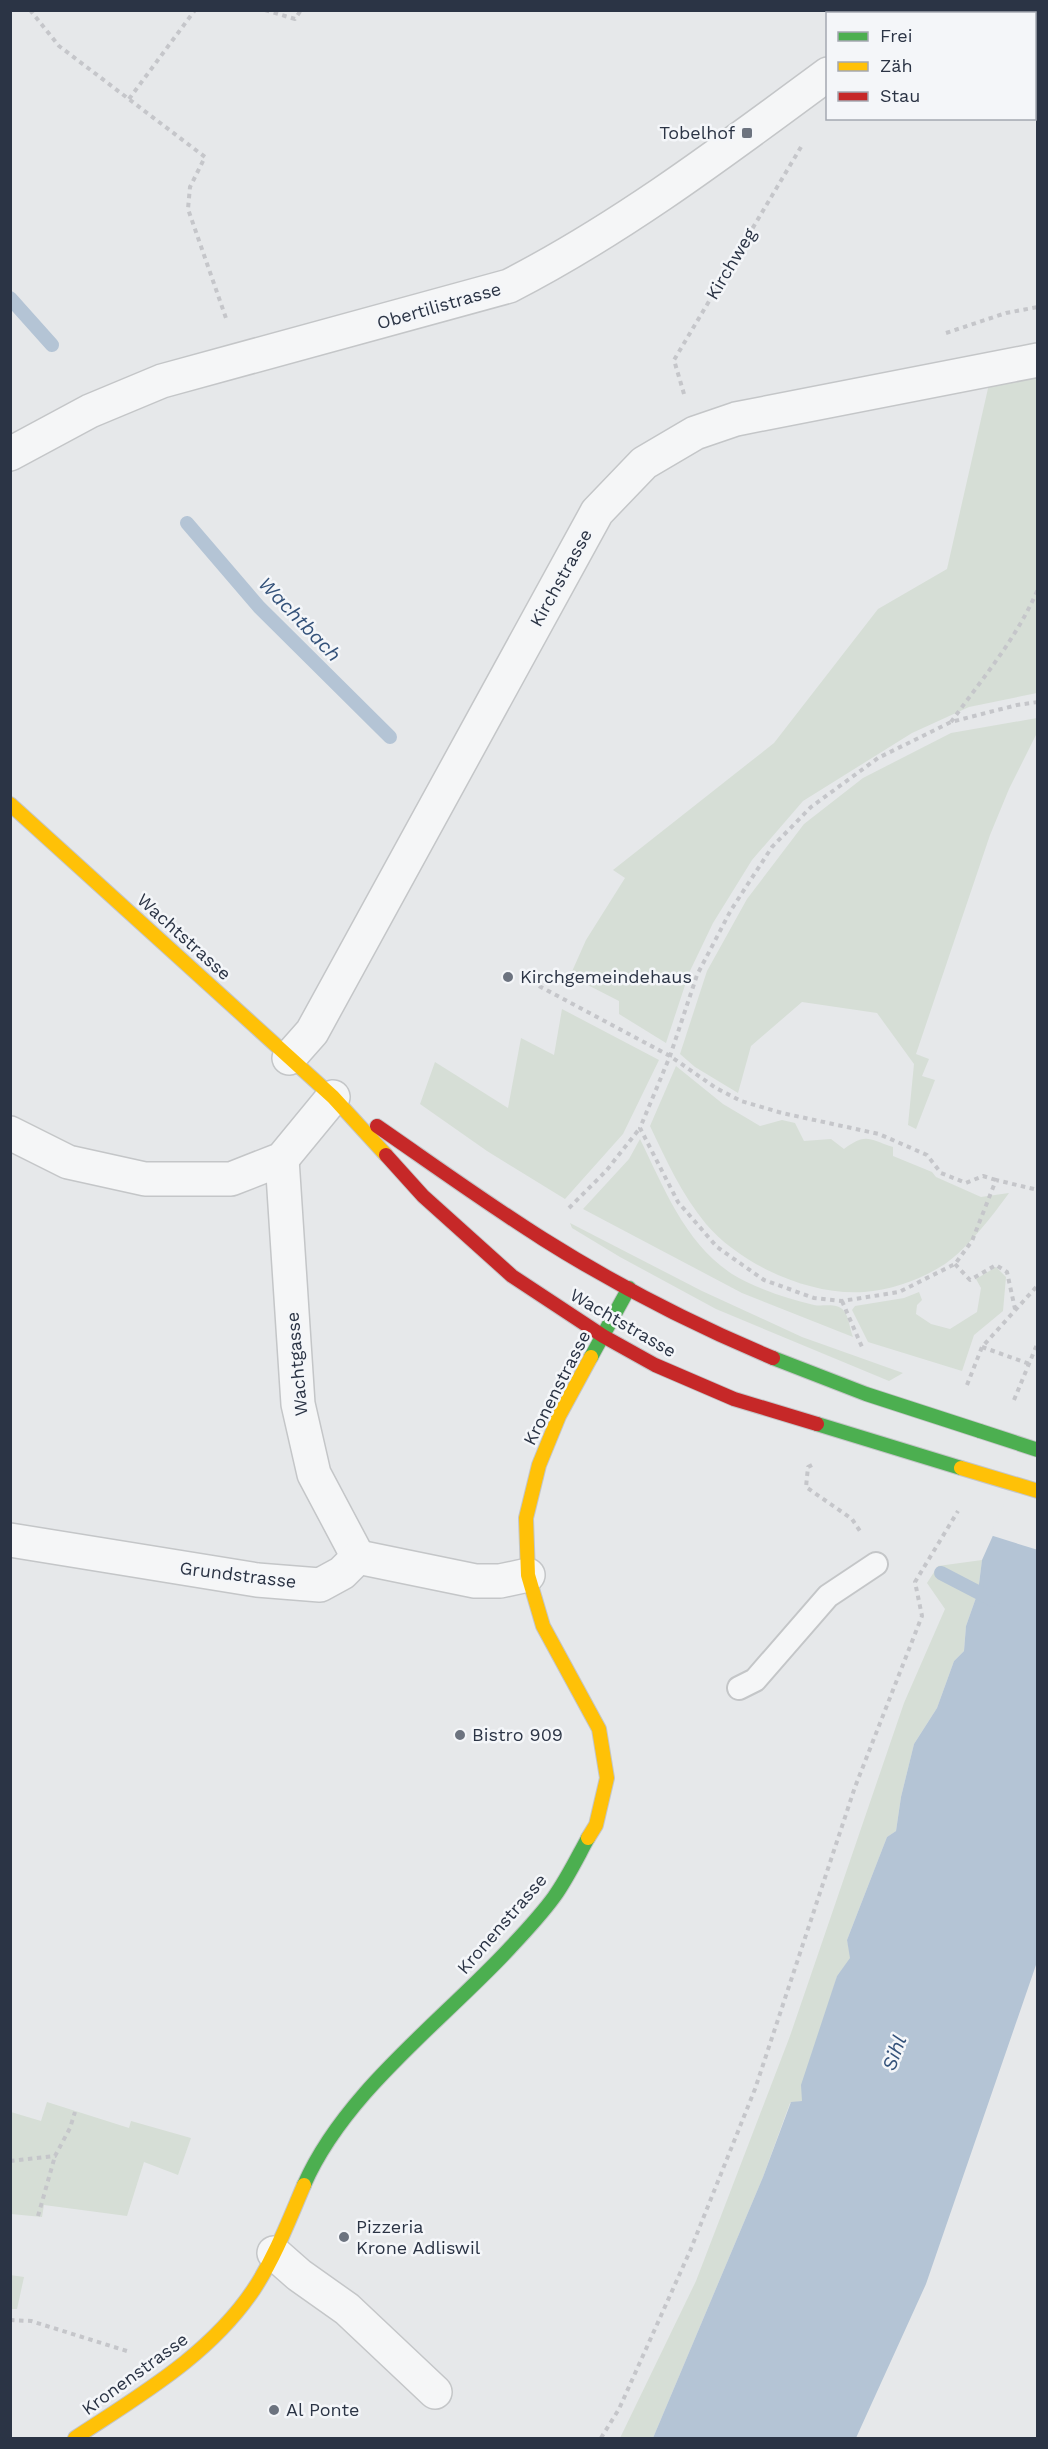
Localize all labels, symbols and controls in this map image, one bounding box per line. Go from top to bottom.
legend [826,12,1036,120]
text: Frei [880,25,912,46]
text: Zäh [880,55,913,76]
text: Stau [880,85,920,106]
place label: Tobelhof [659,122,735,143]
marker: Tobelhof [740,126,754,140]
street label: Kirchweg [701,224,760,303]
street label: Obertilistrasse [374,278,503,333]
street label: Kirchstrasse [525,525,596,630]
water label: Wachtbach [254,572,346,666]
street label: Wachtstrasse [133,889,236,984]
place label: Kirchgemeindehaus [520,966,692,987]
marker: Kirchgemeindehaus [501,970,515,984]
street label: Wachtstrasse [566,1284,680,1361]
street label: Wachtgasse [281,1311,312,1417]
street label: Kronenstrasse [519,1327,595,1449]
street label: Grundstrasse [178,1557,298,1592]
place label: Bistro 909 [472,1724,563,1745]
marker: Bistro 909 [453,1728,467,1742]
street label: Kronenstrasse [452,1869,551,1978]
water label: Sihl [877,2032,911,2074]
place label: Pizzeria Krone Adliswil [356,2216,481,2258]
marker: Pizzeria Krone Adliswil [337,2230,351,2244]
street label: Kronenstrasse [78,2328,192,2419]
place label: Al Ponte [286,2399,359,2420]
marker: Al Ponte [267,2403,281,2417]

